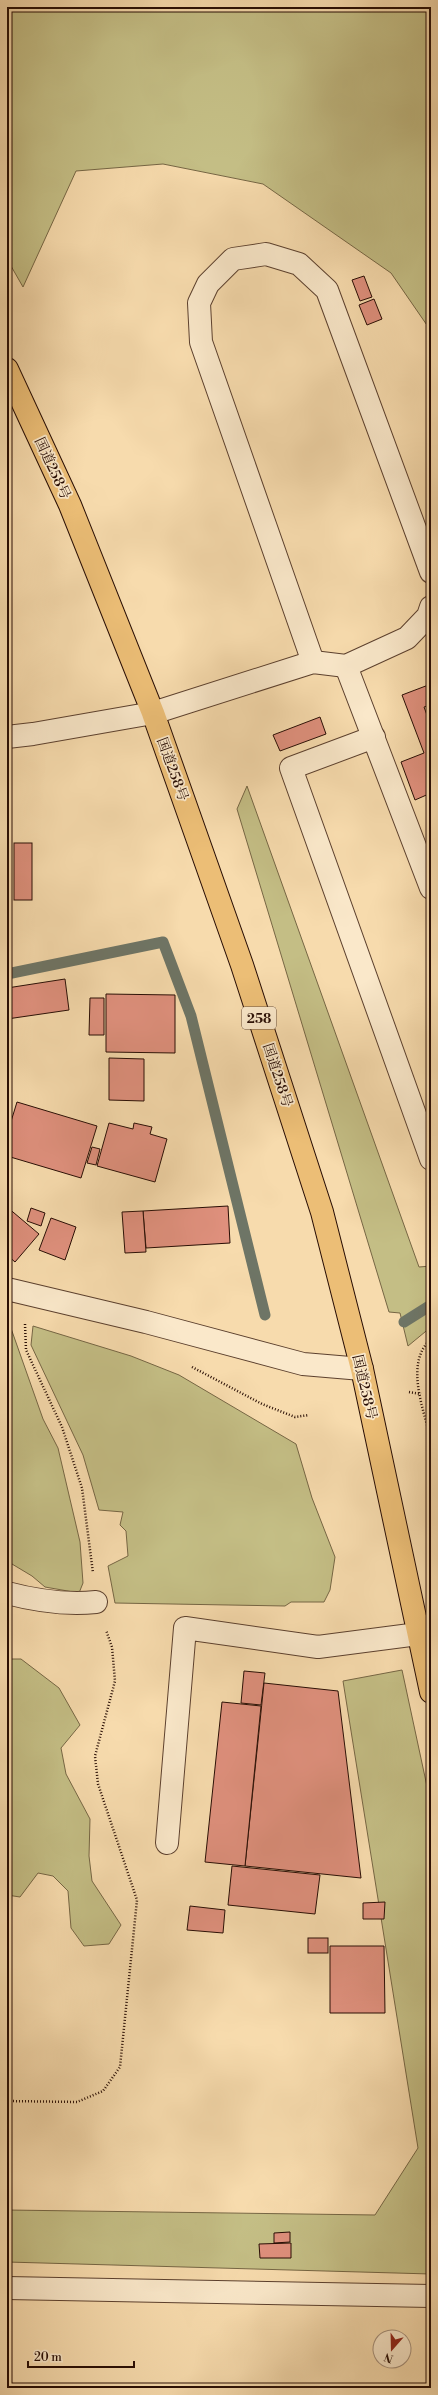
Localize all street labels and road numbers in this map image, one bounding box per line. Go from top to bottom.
street label: 国道258号 [30,435,74,502]
street label: 国道258号 [152,735,192,804]
road number: 258 [242,1007,276,1029]
street label: 国道258号 [258,1041,296,1110]
street label: 国道258号 [348,1353,380,1422]

